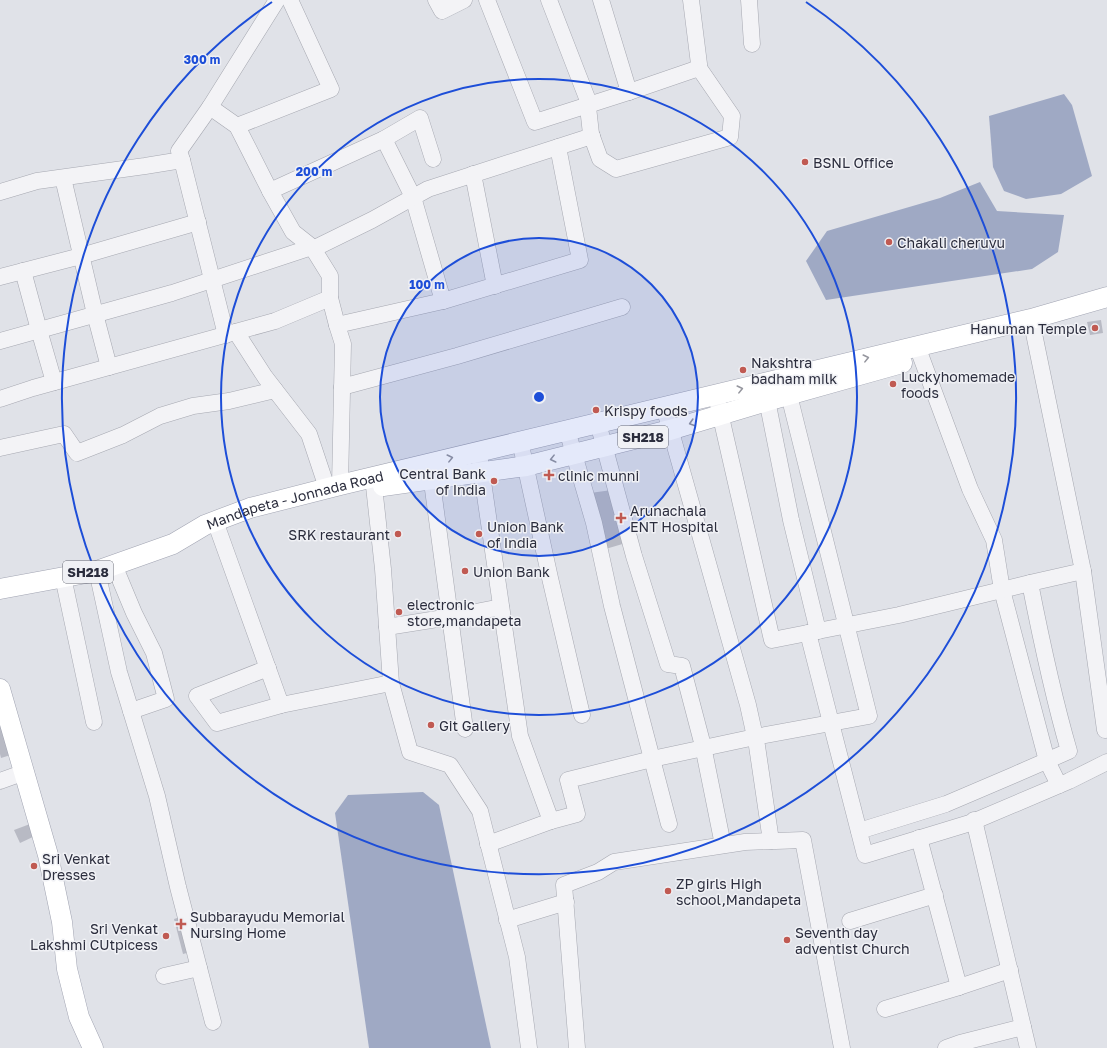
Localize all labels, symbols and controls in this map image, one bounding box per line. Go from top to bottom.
text: 300 m [184,52,220,67]
place label: BSNL Office [813,154,894,171]
marker: BSNL Office [800,157,810,167]
text: 200 m [296,164,332,179]
place label: Chakali cheruvu [897,234,1005,251]
marker: Chakali cheruvu [884,237,894,247]
text: 100 m [409,277,445,292]
place label: Hanuman Temple [970,320,1087,337]
marker: Hanuman Temple [1090,323,1100,333]
place label: Nakshtra badham milk [751,354,837,387]
one-way arrow [863,355,869,363]
marker: Nakshtra badham milk [738,365,748,375]
place label: Luckyhomemade foods [901,368,1015,401]
marker: Luckyhomemade foods [888,379,898,389]
one-way arrow [736,385,743,393]
centre of rings [532,390,546,404]
place label: Krispy foods [604,402,688,419]
marker: Krispy foods [591,405,601,415]
one-way arrow [689,418,696,427]
road number: SH218 [618,426,668,448]
one-way arrow [550,454,557,463]
one-way arrow [447,455,453,463]
place label: Central Bank of India [399,465,486,498]
street label: Mandapeta - Jonnada Road [204,466,385,532]
place label: clinic munni [558,467,639,484]
marker: clinic munni [543,469,555,481]
marker: Central Bank of India [489,476,499,486]
place label: Arunachala ENT Hospital [630,502,718,535]
marker: Arunachala ENT Hospital [615,512,627,524]
place label: Union Bank of India [487,518,564,551]
place label: SRK restaurant [288,526,390,543]
marker: SRK restaurant [393,529,403,539]
marker: Union Bank of India [474,529,484,539]
road number: SH218 [63,561,113,583]
place label: Union Bank [473,563,550,580]
marker: Union Bank [460,566,470,576]
place label: electronic store,mandapeta [407,596,521,629]
marker: electronic store,mandapeta [394,607,404,617]
place label: Git Gallery [439,717,510,734]
marker: Git Gallery [426,720,436,730]
place label: Sri Venkat Dresses [42,850,110,883]
marker: Sri Venkat Dresses [29,861,39,871]
place label: ZP girls High school,Mandapeta [676,875,801,908]
marker: ZP girls High school,Mandapeta [663,886,673,896]
place label: Subbarayudu Memorial Nursing Home [190,908,345,941]
marker: Subbarayudu Memorial Nursing Home [175,918,187,930]
place label: Sri Venkat Lakshmi CUtpicess [30,920,158,953]
place label: Seventh day adventist Church [795,924,910,957]
marker: Sri Venkat Lakshmi CUtpicess [161,931,171,941]
marker: Seventh day adventist Church [782,935,792,945]

